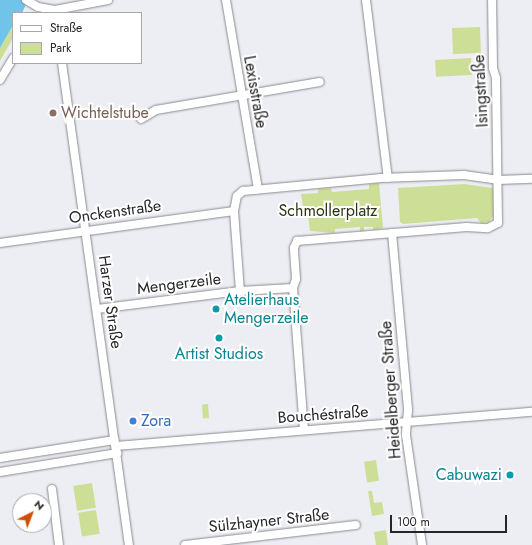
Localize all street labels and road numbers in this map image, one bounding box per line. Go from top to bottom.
street label: Lexisstraße [239,54,271,130]
street label: Isingstraße [470,54,492,128]
street label: Onckenstraße [68,196,162,228]
street label: Harzer Straße [94,254,126,350]
street label: Mengerzeile [136,269,222,299]
street label: Heidelberger Straße [377,320,405,460]
street label: Bouchéstraße [277,402,369,428]
street label: Sülzhayner Straße [208,505,330,537]

